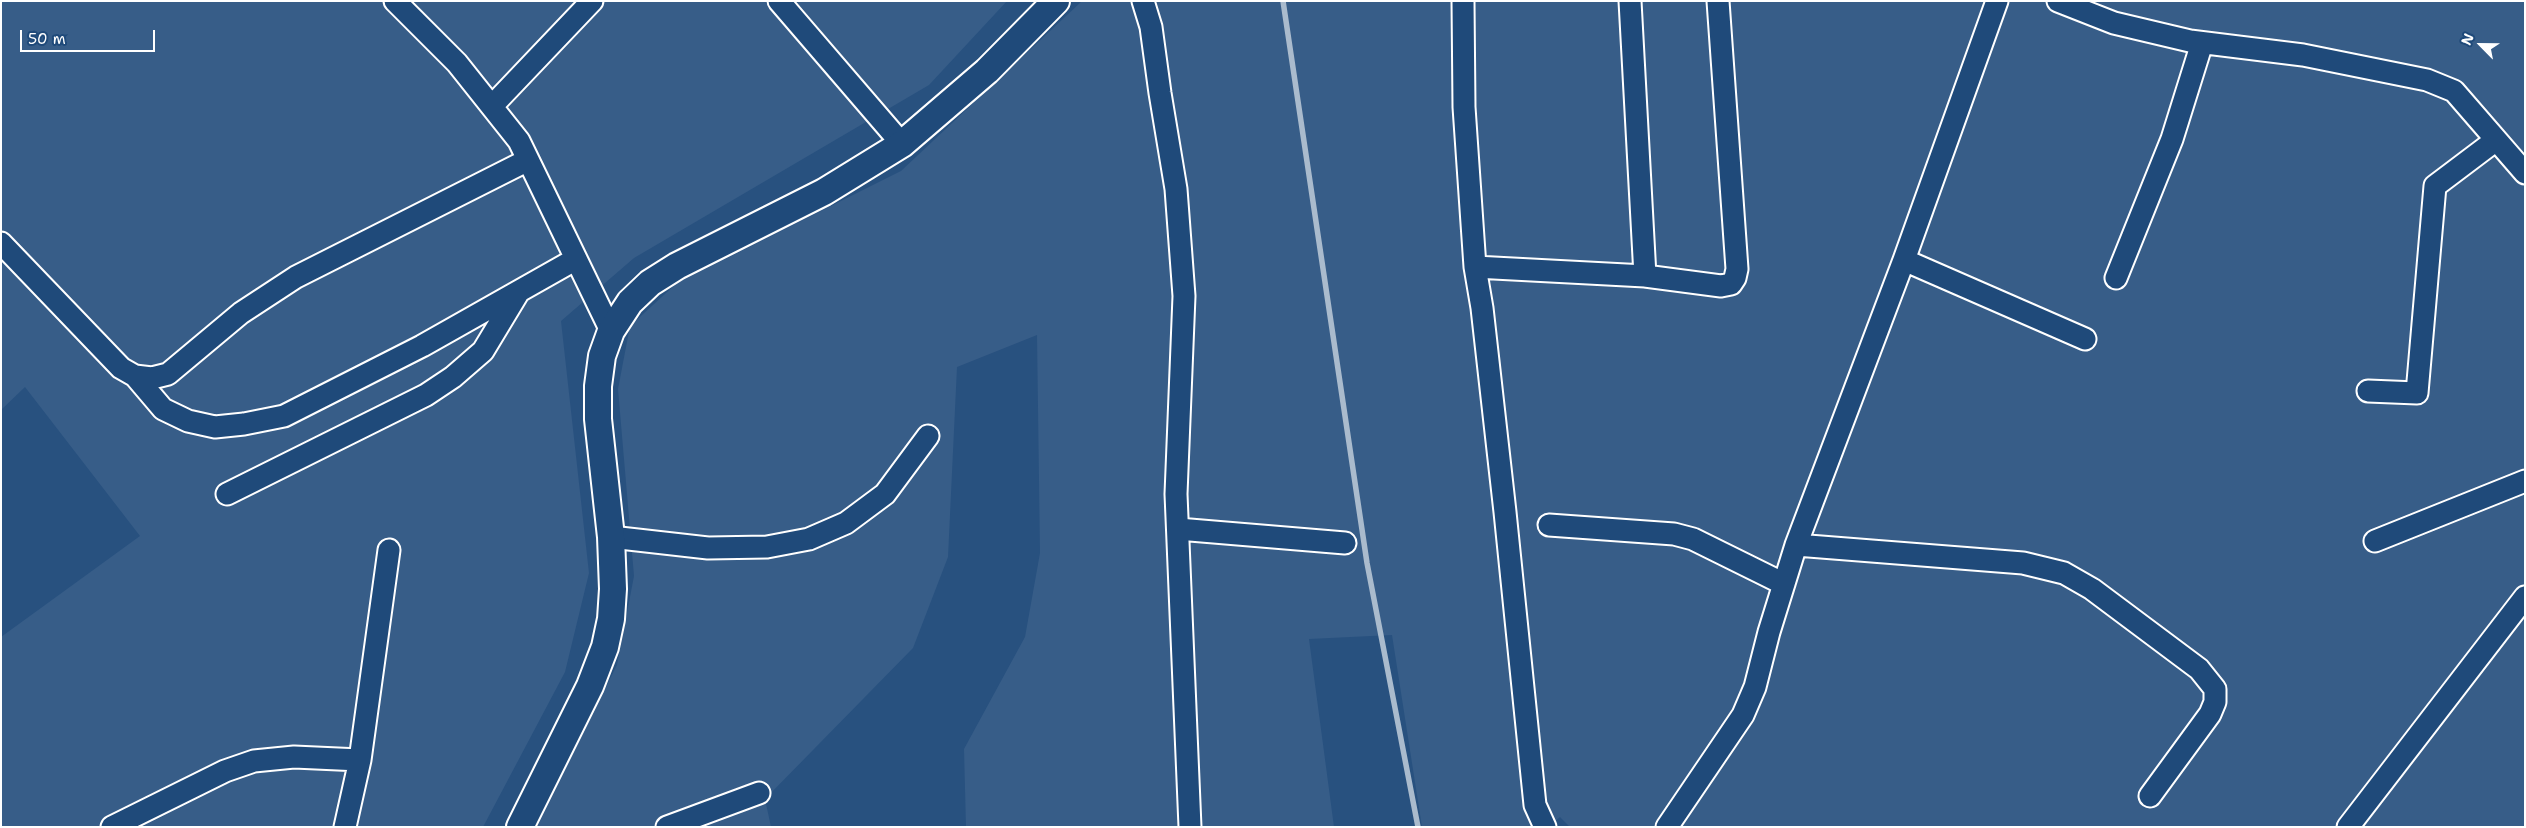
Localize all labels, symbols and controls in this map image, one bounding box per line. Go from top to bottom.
scale bar [22,20,158,52]
north arrow [2456,20,2506,70]
text: 50 m [28,29,66,49]
text: N [2457,31,2478,48]

